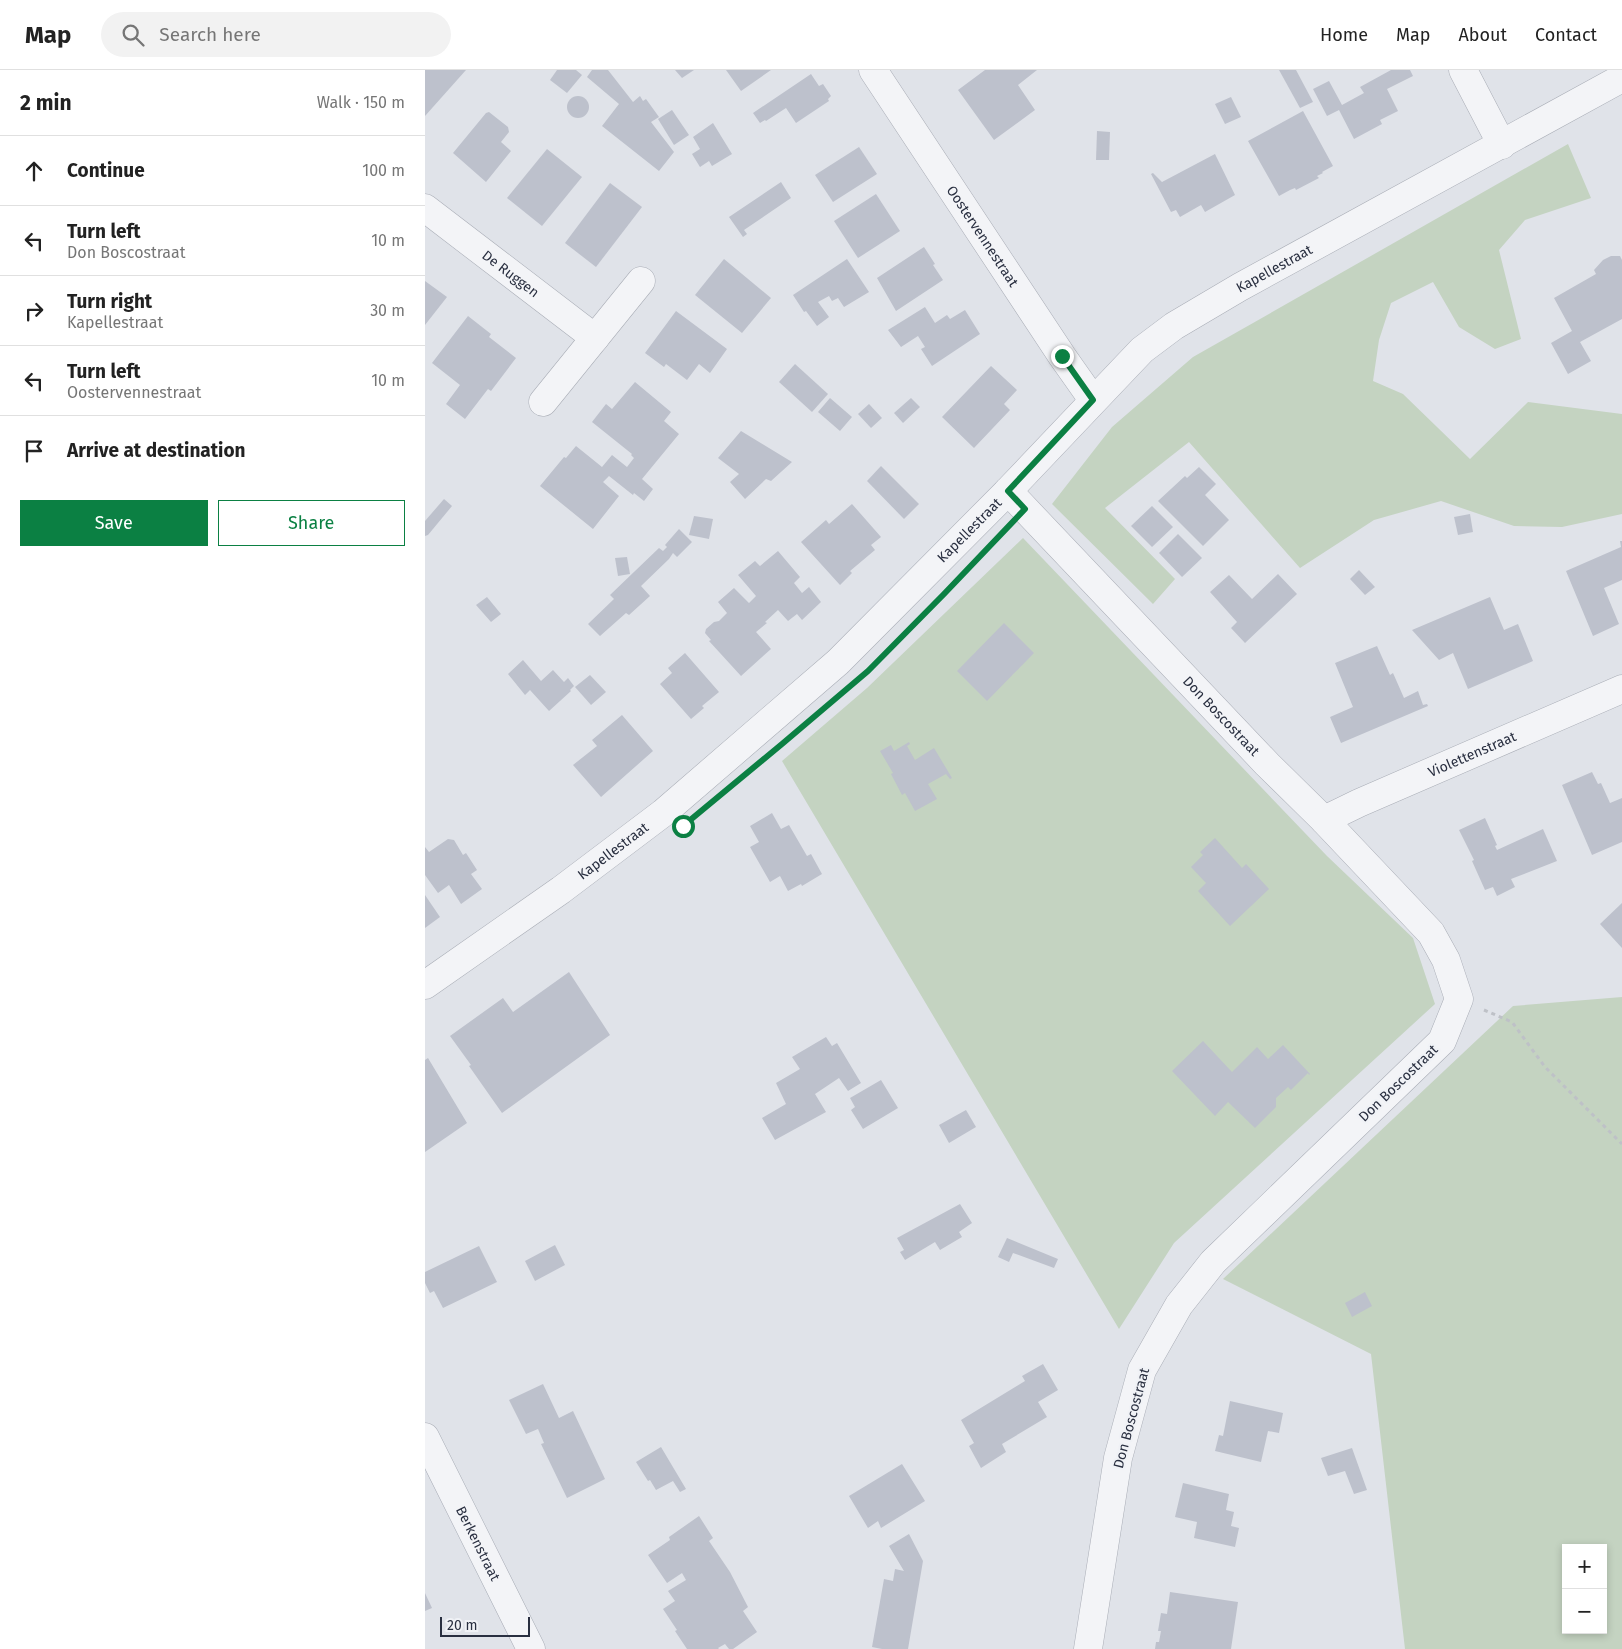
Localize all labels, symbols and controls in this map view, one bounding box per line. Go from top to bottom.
search box [101,12,451,57]
text: Map [25,21,71,49]
icon: search [119,21,147,49]
text: Search here [159,23,261,46]
text: Home [1320,24,1368,46]
text: Map [1396,24,1430,46]
text: About [1458,24,1507,46]
text: Contact [1535,24,1597,46]
text: 2 min [20,90,72,116]
text: Walk · 150 m [317,93,405,112]
icon: ahead [20,157,48,185]
text: Continue [67,159,145,182]
text: 100 m [362,161,405,180]
street label: Oostervennestraat [943,183,1022,291]
text: Turn left [67,220,141,243]
icon: left [20,227,48,255]
text: 10 m [371,231,405,250]
street label: Kapellestraat [1233,241,1316,296]
text: Don Boscostraat [67,243,185,262]
street label: De Ruggen [479,247,542,301]
text: Turn right [67,290,152,313]
icon: right [20,297,48,325]
text: 30 m [370,301,405,320]
text: Kapellestraat [67,313,163,332]
route end [1051,345,1074,368]
text: Turn left [67,360,141,383]
icon: left [20,367,48,395]
text: 10 m [371,371,405,390]
text: Oostervennestraat [67,383,201,402]
icon: arrive [20,437,48,465]
text: Arrive at destination [67,439,246,462]
street label: Kapellestraat [934,494,1006,566]
button: Save [20,500,208,546]
button: Share [218,500,405,546]
street label: Don Boscostraat [1179,673,1264,760]
street label: Violettenstraat [1426,728,1520,781]
route start [672,815,695,838]
street label: Kapellestraat [574,818,653,883]
street label: Don Boscostraat [1355,1041,1442,1125]
street label: Don Boscostraat [1110,1365,1153,1470]
street label: Berkenstraat [452,1504,504,1585]
map controls [1562,1544,1607,1634]
button: + [1562,1544,1607,1589]
button: − [1562,1589,1607,1634]
scale bar [440,1614,530,1637]
text: 20 m [447,1617,477,1634]

